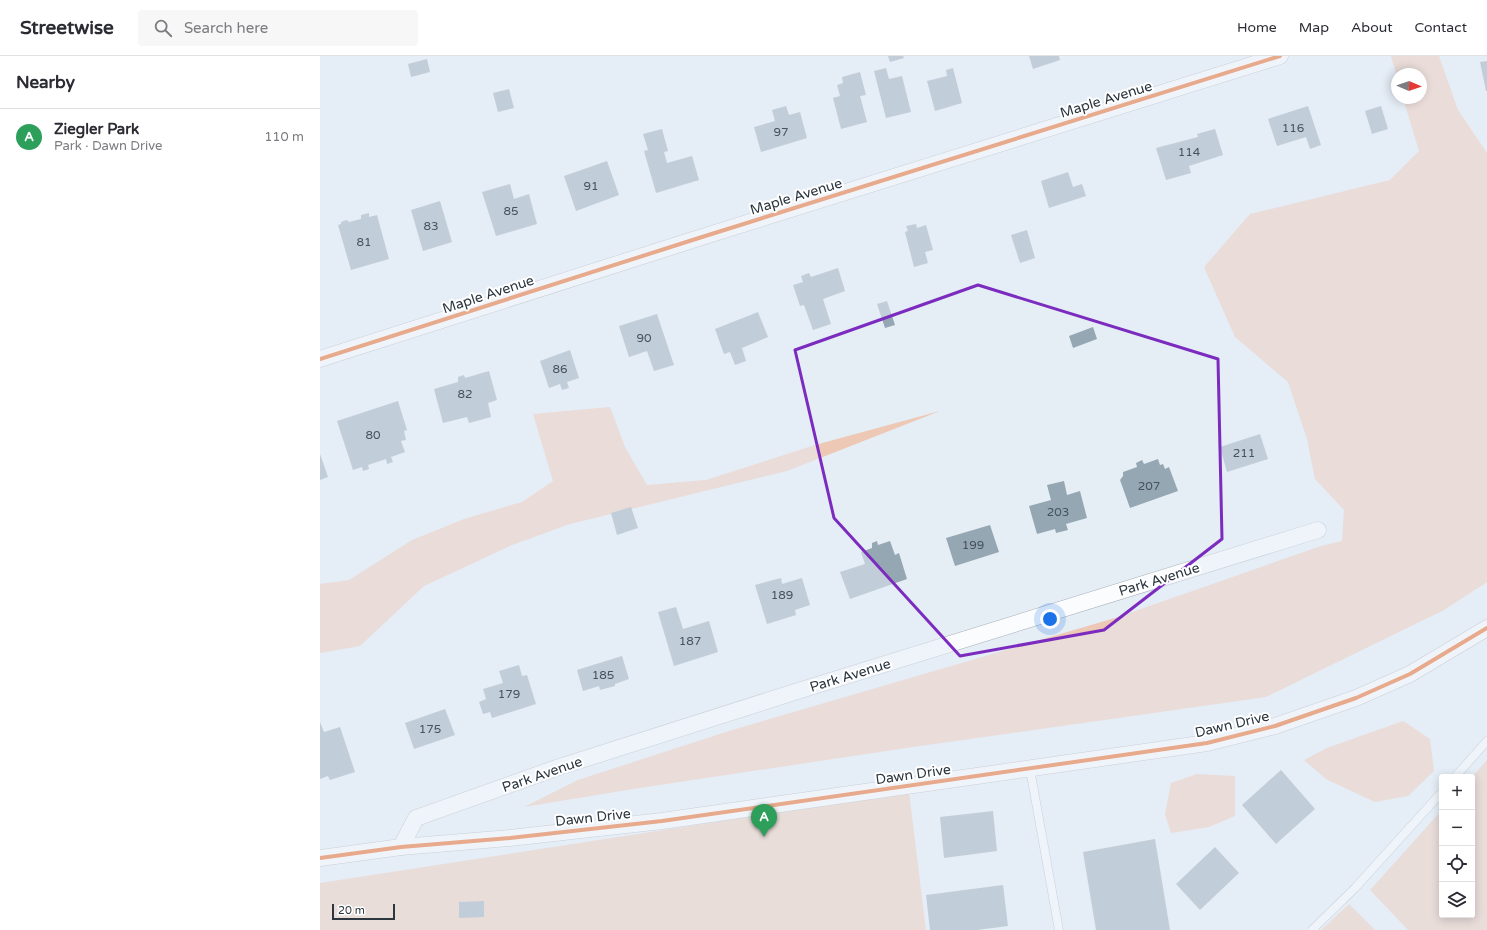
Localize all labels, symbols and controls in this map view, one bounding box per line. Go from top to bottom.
search box [138,10,418,46]
text: Streetwise [20,17,114,39]
icon: search [152,17,174,39]
text: Search here [184,19,268,37]
text: Home [1237,19,1277,36]
text: Map [1299,19,1329,36]
text: About [1351,19,1393,36]
text: Contact [1415,19,1467,36]
north arrow [1391,68,1427,104]
text: Nearby [16,72,75,93]
street label: Maple Avenue [1058,77,1154,122]
text: Ziegler Park [54,120,139,138]
house number: 116 [1282,121,1304,135]
house number: 97 [773,125,789,139]
text: A [24,129,34,145]
text: 110 m [264,129,304,145]
text: Park · Dawn Drive [54,138,162,154]
house number: 114 [1178,145,1201,159]
street label: Maple Avenue [748,174,844,219]
house number: 91 [583,179,599,193]
house number: 85 [503,204,519,218]
house number: 83 [423,219,439,233]
house number: 81 [356,235,372,249]
street label: Maple Avenue [440,272,536,317]
house number: 90 [636,331,652,345]
house number: 86 [552,362,568,376]
house number: 82 [457,387,473,401]
house number: 80 [365,428,381,442]
house number: 211 [1233,446,1255,460]
house number: 207 [1138,479,1160,493]
house number: 203 [1047,505,1069,519]
house number: 199 [962,538,984,552]
street label: Park Avenue [1117,559,1202,600]
house number: 189 [771,588,793,602]
your location [1040,609,1060,629]
house number: 187 [679,634,701,648]
street label: Park Avenue [808,655,893,696]
house number: 185 [592,668,614,682]
house number: 179 [498,687,520,701]
street label: Dawn Drive [1193,708,1271,741]
house number: 175 [419,722,441,736]
street label: Park Avenue [500,753,585,796]
street label: Dawn Drive [874,761,952,788]
map controls [1439,774,1475,918]
button: + [1439,774,1475,810]
pin: A [751,804,777,837]
street label: Dawn Drive [554,805,632,830]
button: − [1439,810,1475,846]
button: locate [1439,846,1475,882]
button: layers [1439,882,1475,918]
scale bar [332,902,395,921]
text: 20 m [338,904,365,917]

